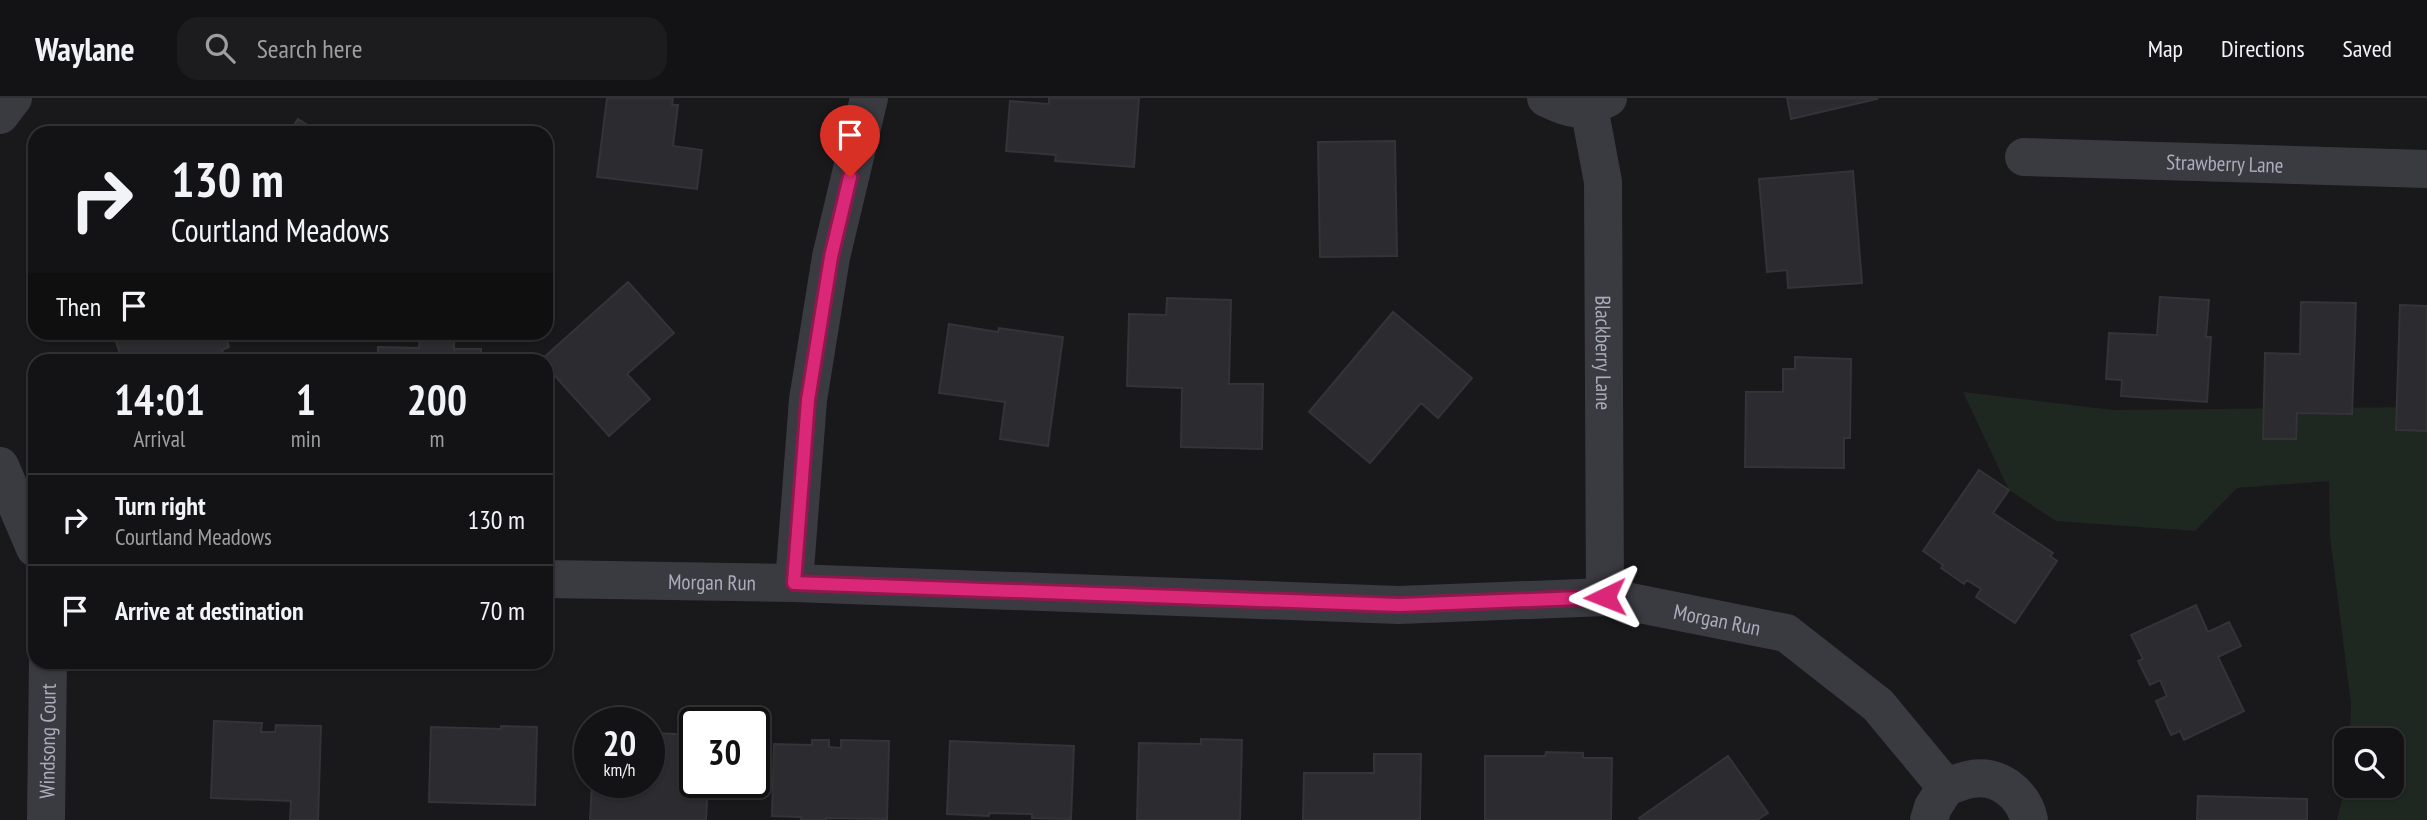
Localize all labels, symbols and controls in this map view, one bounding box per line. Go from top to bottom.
search box [177,17,667,80]
text: Waylane [35,27,135,70]
icon: search [201,29,239,67]
text: Search here [257,32,362,65]
text: Map [2148,33,2183,64]
text: Directions [2221,33,2305,64]
text: Saved [2343,33,2392,64]
pin [820,105,880,177]
icon: arrive [831,116,869,154]
text: 130 m [171,147,284,211]
street label: Strawberry Lane [2166,148,2284,178]
icon: right [56,154,147,245]
text: Courtland Meadows [171,209,389,251]
icon: arrive [115,287,153,325]
text: Then [56,290,101,323]
street label: Blackberry Lane [1590,295,1618,410]
text: 14:01 [114,372,205,427]
text: 1 [296,372,316,427]
text: 200 [407,372,467,427]
text: Arrival [133,424,185,453]
text: min [291,424,321,453]
text: m [429,424,444,453]
text: Turn right [115,489,206,522]
icon: right [56,501,94,539]
text: 130 m [467,503,525,536]
text: Courtland Meadows [115,522,272,551]
position arrow [1568,560,1642,634]
street label: Morgan Run [668,567,756,596]
icon: arrive [56,592,94,630]
text: Arrive at destination [115,594,304,627]
text: 70 m [479,594,525,627]
street label: Morgan Run [1671,598,1763,641]
street label: Windsong Court [33,683,61,799]
speed limit sign: 30 [679,707,770,798]
text: 20 [603,720,636,766]
map controls [2334,728,2404,798]
button: search [2334,728,2404,798]
text: km/h [604,758,635,781]

